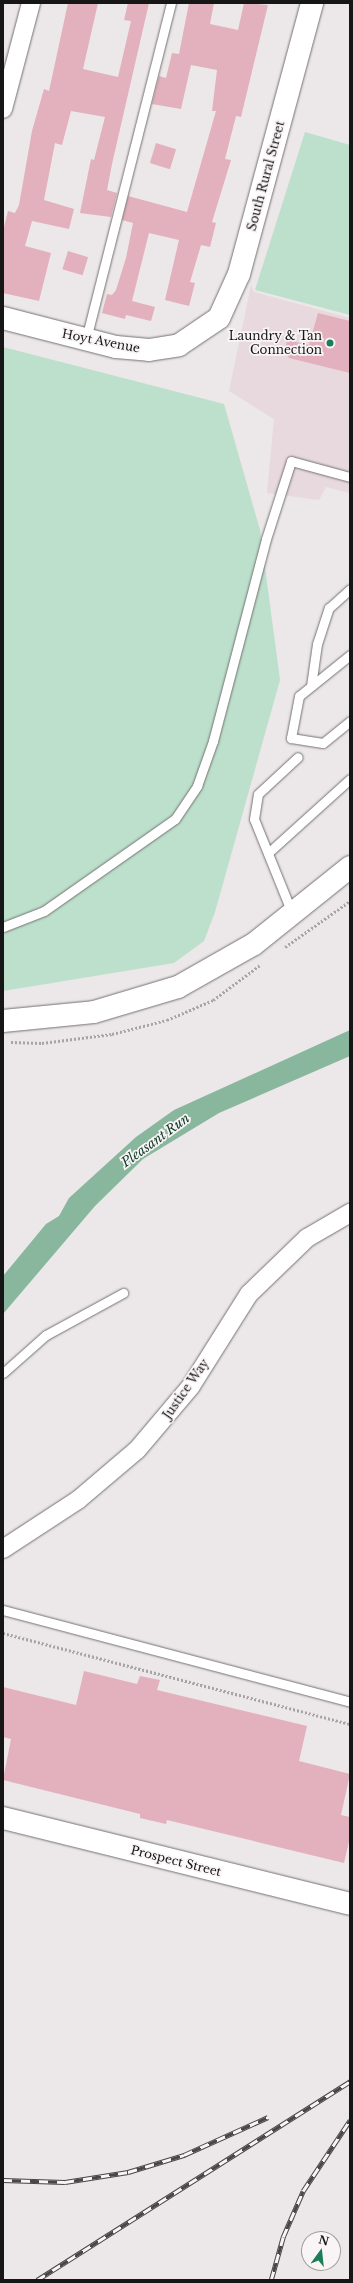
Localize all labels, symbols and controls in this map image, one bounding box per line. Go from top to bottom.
street label: South Rural Street [244,119,288,233]
street label: Hoyt Avenue [60,326,142,356]
place label: Laundry & Tan Connection [228,329,322,357]
marker: Laundry & Tan Connection [325,338,335,348]
water label: Pleasant Run [119,1111,193,1171]
street label: Justice Way [160,1356,212,1422]
street label: Prospect Street [129,1843,223,1879]
north arrow [301,2231,341,2271]
text: N [317,2232,331,2248]

